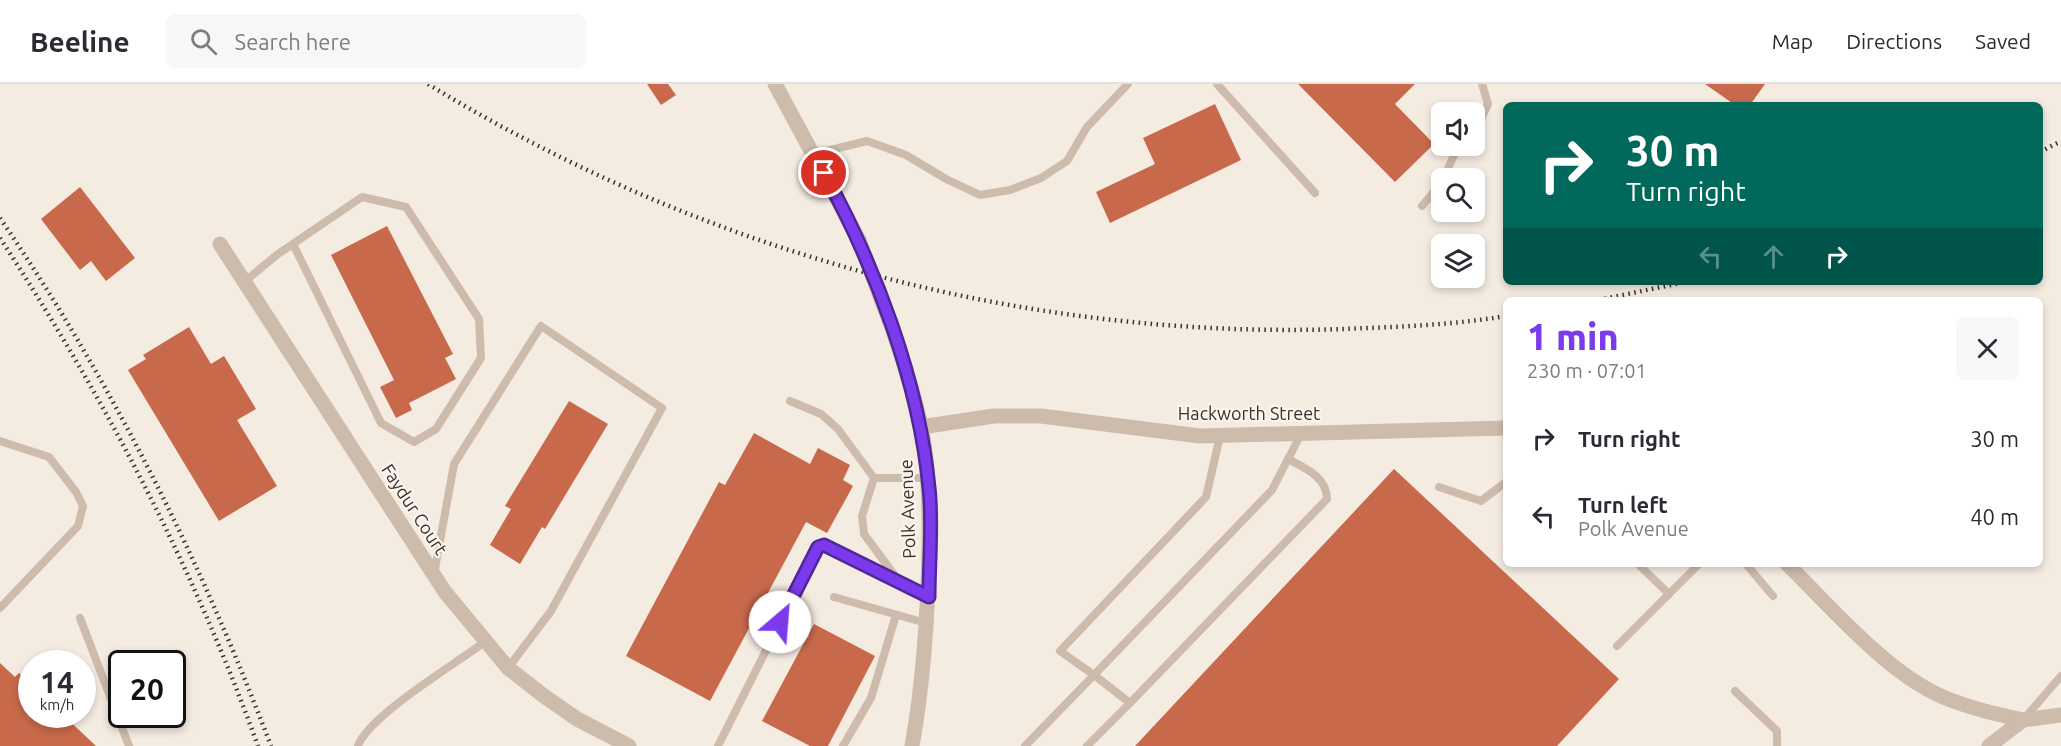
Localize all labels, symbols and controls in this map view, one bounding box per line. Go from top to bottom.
search box [166,14,586,68]
icon: search [187,25,220,58]
text: Beeline [30,26,130,57]
text: Search here [235,29,351,54]
text: Map [1772,29,1813,53]
text: Directions [1846,29,1942,53]
text: Saved [1975,29,2031,53]
map controls [1431,102,1485,288]
button: sound [1431,102,1485,156]
icon: right [1527,126,1605,204]
text: 30 m [1626,127,1720,174]
pin [798,147,849,198]
icon: arrive [807,156,840,189]
button: search [1431,168,1485,222]
text: Turn right [1626,176,1746,206]
button: layers [1431,234,1485,288]
icon: left [1694,240,1727,273]
icon: ahead [1757,240,1790,273]
icon: right [1820,240,1853,273]
text: 1 min [1527,316,1619,357]
button: close [1956,317,2019,380]
text: 230 m · 07:01 [1527,359,1647,382]
street label: Hackworth Street [1178,403,1320,423]
icon: right [1527,422,1560,455]
text: Turn right [1578,426,1680,451]
text: 30 m [1970,426,2019,451]
street label: Polk Avenue [895,459,919,559]
street label: Faydur Court [378,460,452,558]
text: Turn left [1578,492,1668,517]
icon: left [1527,500,1560,533]
text: 40 m [1970,504,2019,529]
text: Polk Avenue [1578,517,1689,540]
position arrow [748,590,812,654]
speed limit sign: 20 [108,650,186,728]
text: 14 [40,665,74,699]
text: km/h [40,696,74,713]

